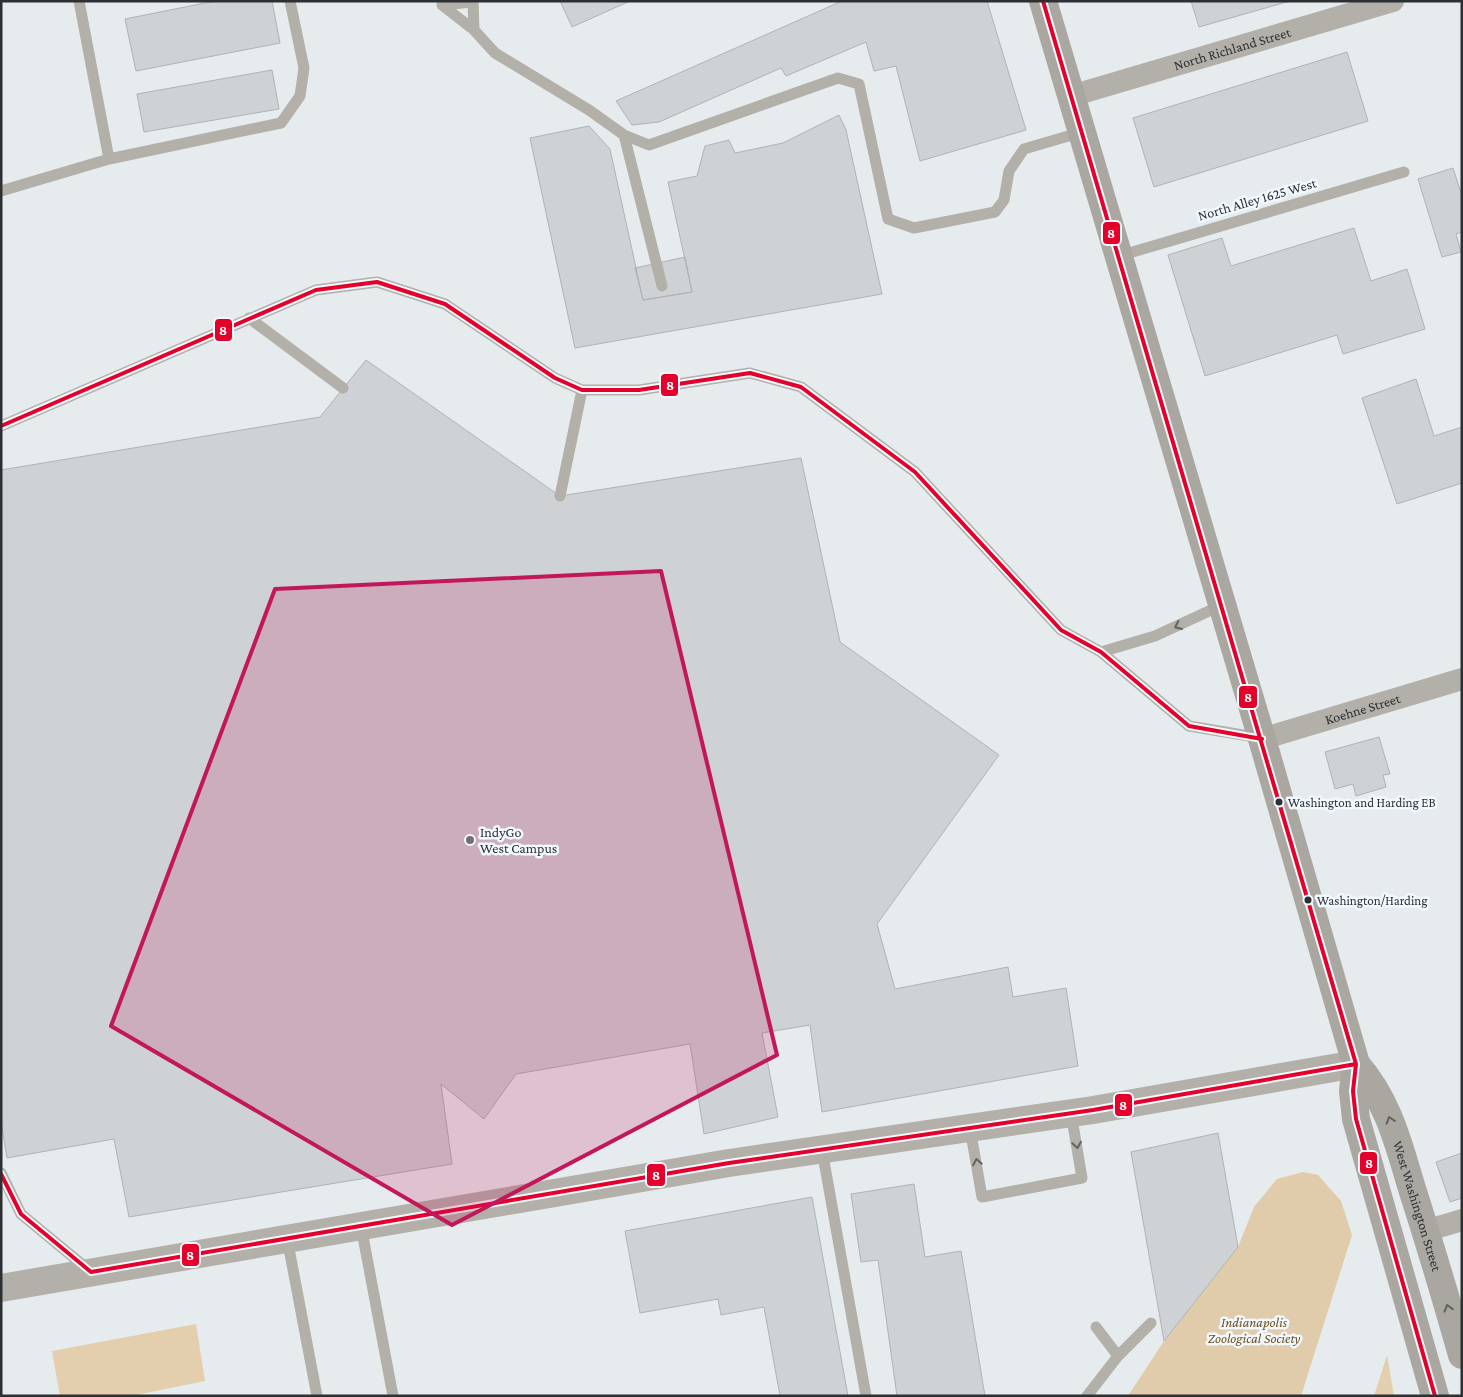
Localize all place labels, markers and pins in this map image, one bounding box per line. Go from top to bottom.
place label: Washington and Harding EB [1288,795,1436,810]
marker: Washington and Harding EB [1274,797,1284,807]
place label: IndyGo West Campus [480,824,557,856]
marker: IndyGo West Campus [464,834,476,846]
place label: Washington/Harding [1317,893,1428,908]
marker: Washington/Harding [1303,895,1313,905]

